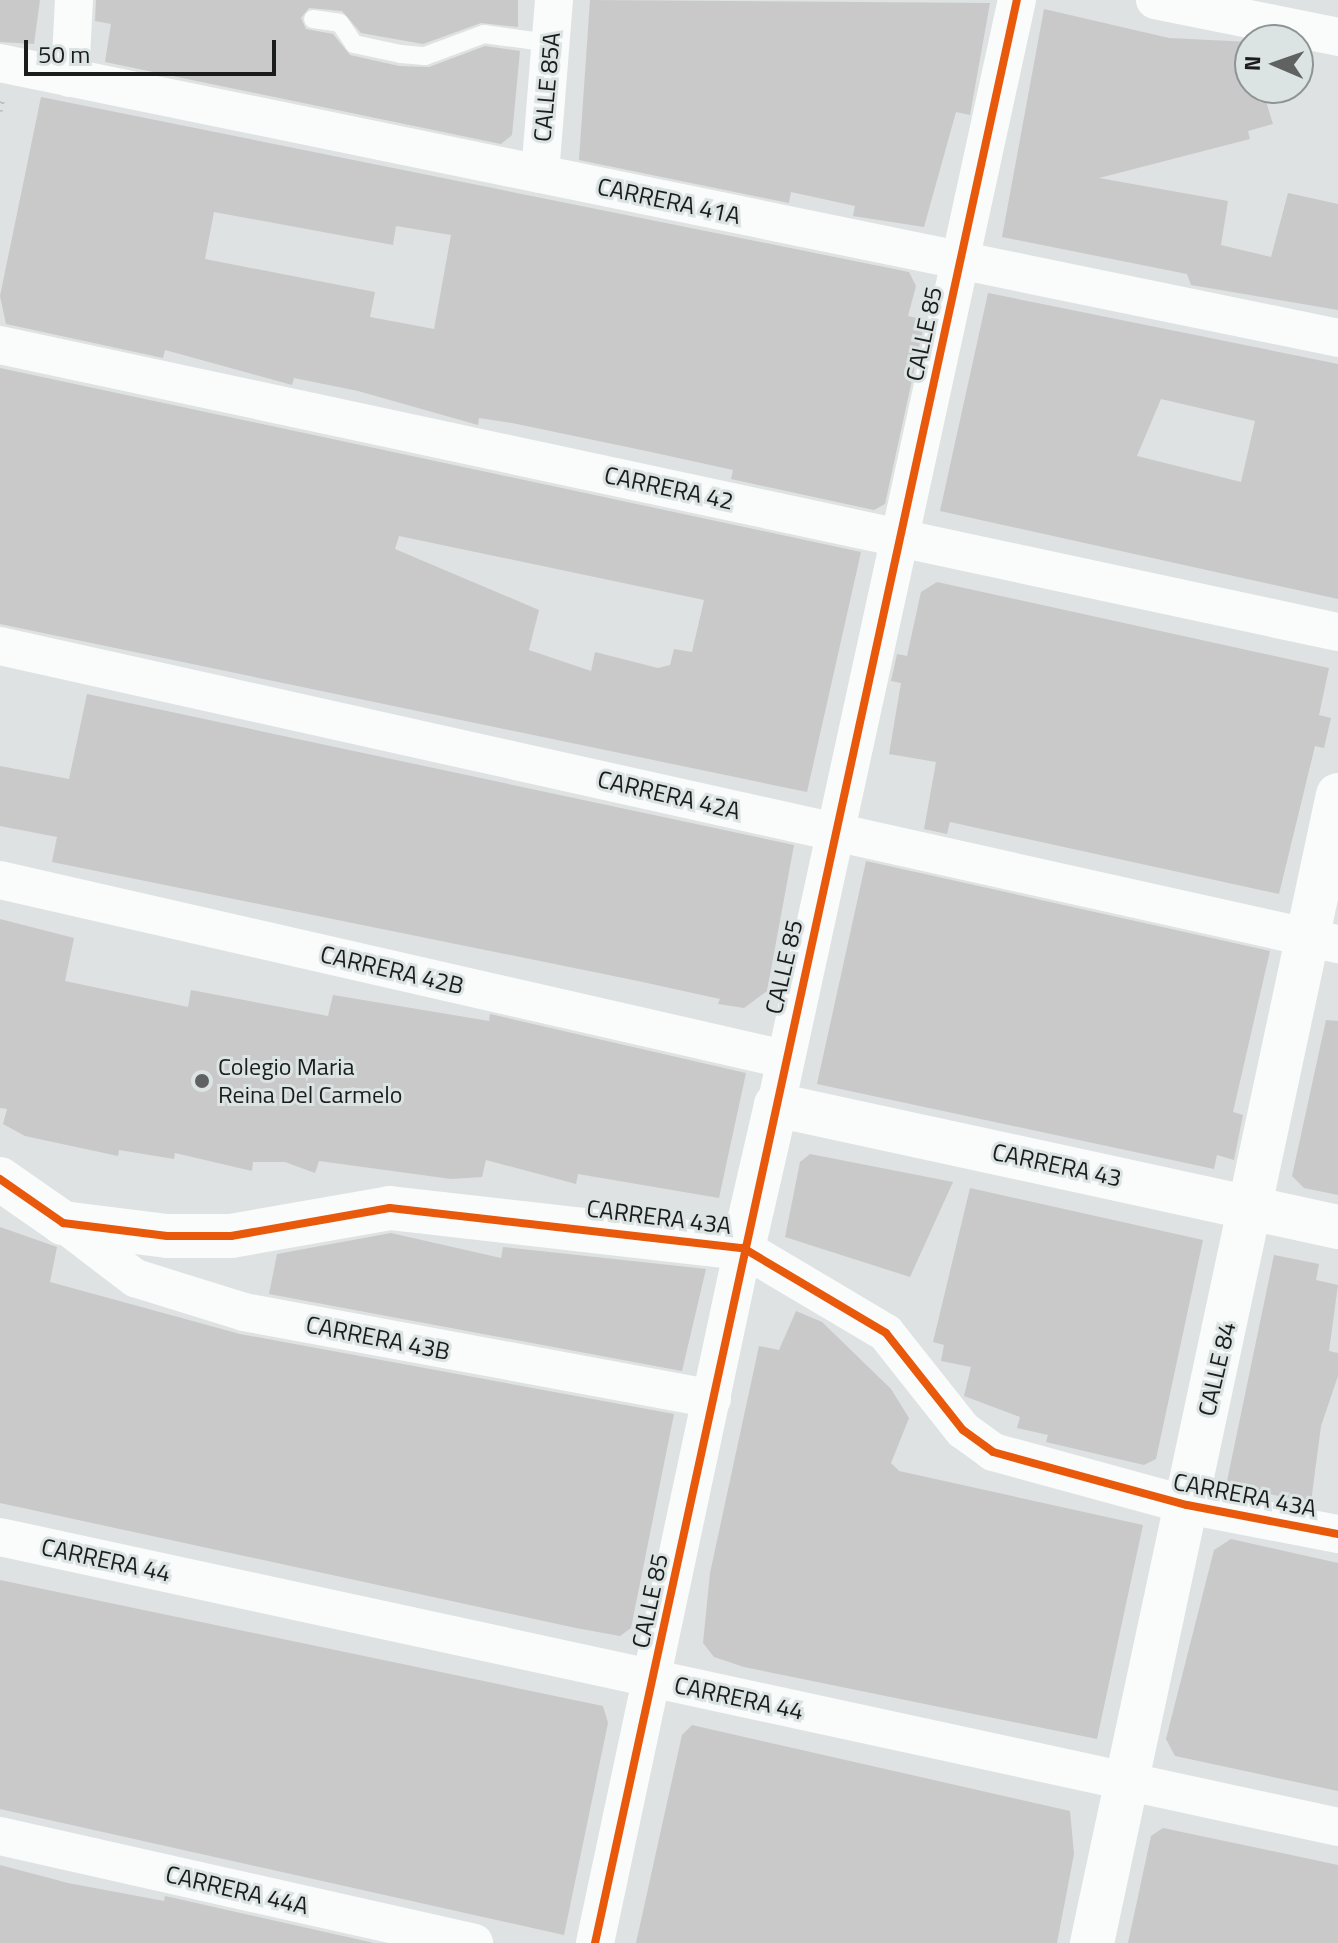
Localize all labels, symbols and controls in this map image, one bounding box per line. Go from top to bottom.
scale bar [28,24,280,74]
north arrow [1234,24,1314,104]
street label: CALLE 85A [528,31,566,143]
text: 50 m [38,36,90,72]
text: N [1235,55,1269,71]
street label: CARRERA 41A [595,172,743,230]
street label: CALLE 85 [900,284,948,384]
street label: CARRERA 42 [602,460,736,516]
street label: CARRERA 42A [595,765,743,825]
street label: CALLE 85 [759,917,809,1017]
street label: CARRERA 42B [318,940,466,1000]
place label: Colegio Maria Reina Del Carmelo [218,1053,402,1109]
marker: Colegio Maria Reina Del Carmelo [193,1072,211,1090]
street label: CARRERA 43 [990,1137,1124,1193]
street label: CARRERA 43A [585,1194,733,1240]
street label: CARRERA 43B [304,1310,452,1366]
street label: CALLE 84 [1192,1319,1242,1419]
street label: CARRERA 43A [1171,1467,1319,1523]
street label: CARRERA 44 [39,1532,173,1588]
street label: CALLE 85 [626,1551,674,1651]
street label: CARRERA 44 [672,1670,806,1726]
street label: CARRERA 44A [163,1860,311,1920]

